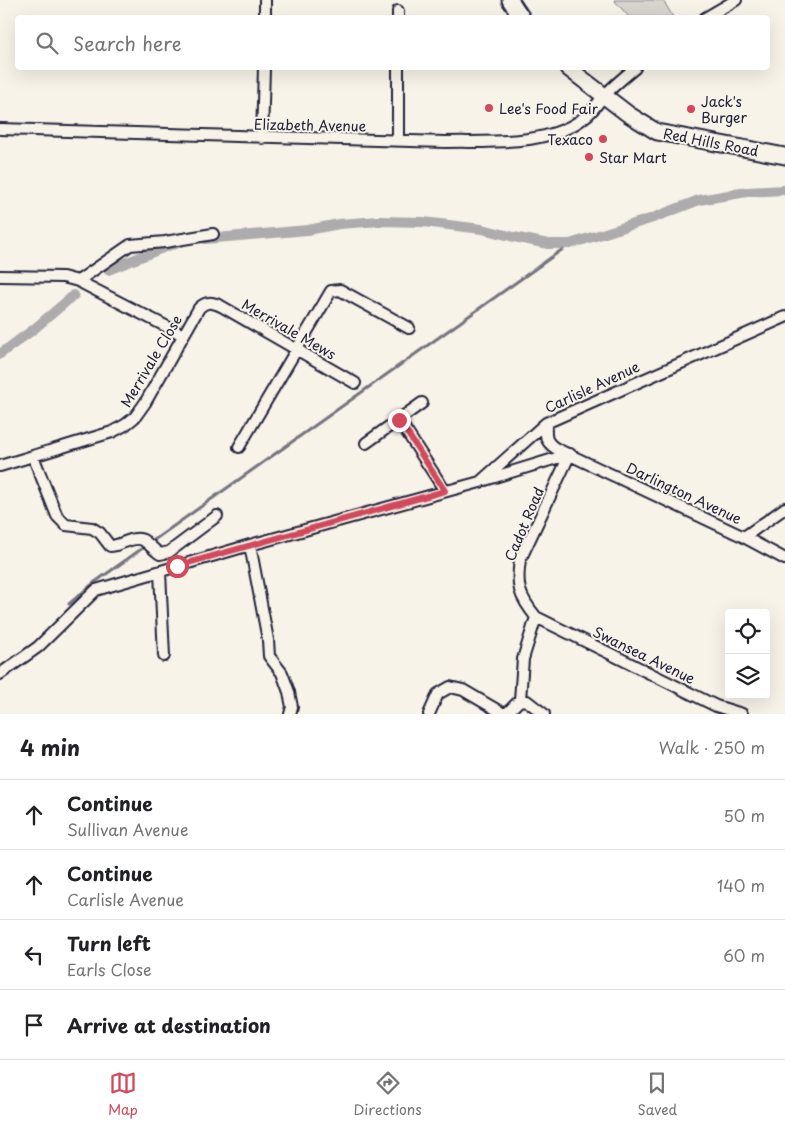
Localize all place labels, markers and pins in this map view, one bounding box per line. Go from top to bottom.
place label: Jack's Burger [701,91,748,128]
place label: Lee's Food Fair [499,98,598,119]
marker: Lee's Food Fair [483,102,495,114]
marker: Jack's Burger [685,103,697,115]
place label: Texaco [547,129,593,150]
marker: Texaco [597,133,609,145]
place label: Star Mart [599,147,667,168]
marker: Star Mart [583,151,595,163]

